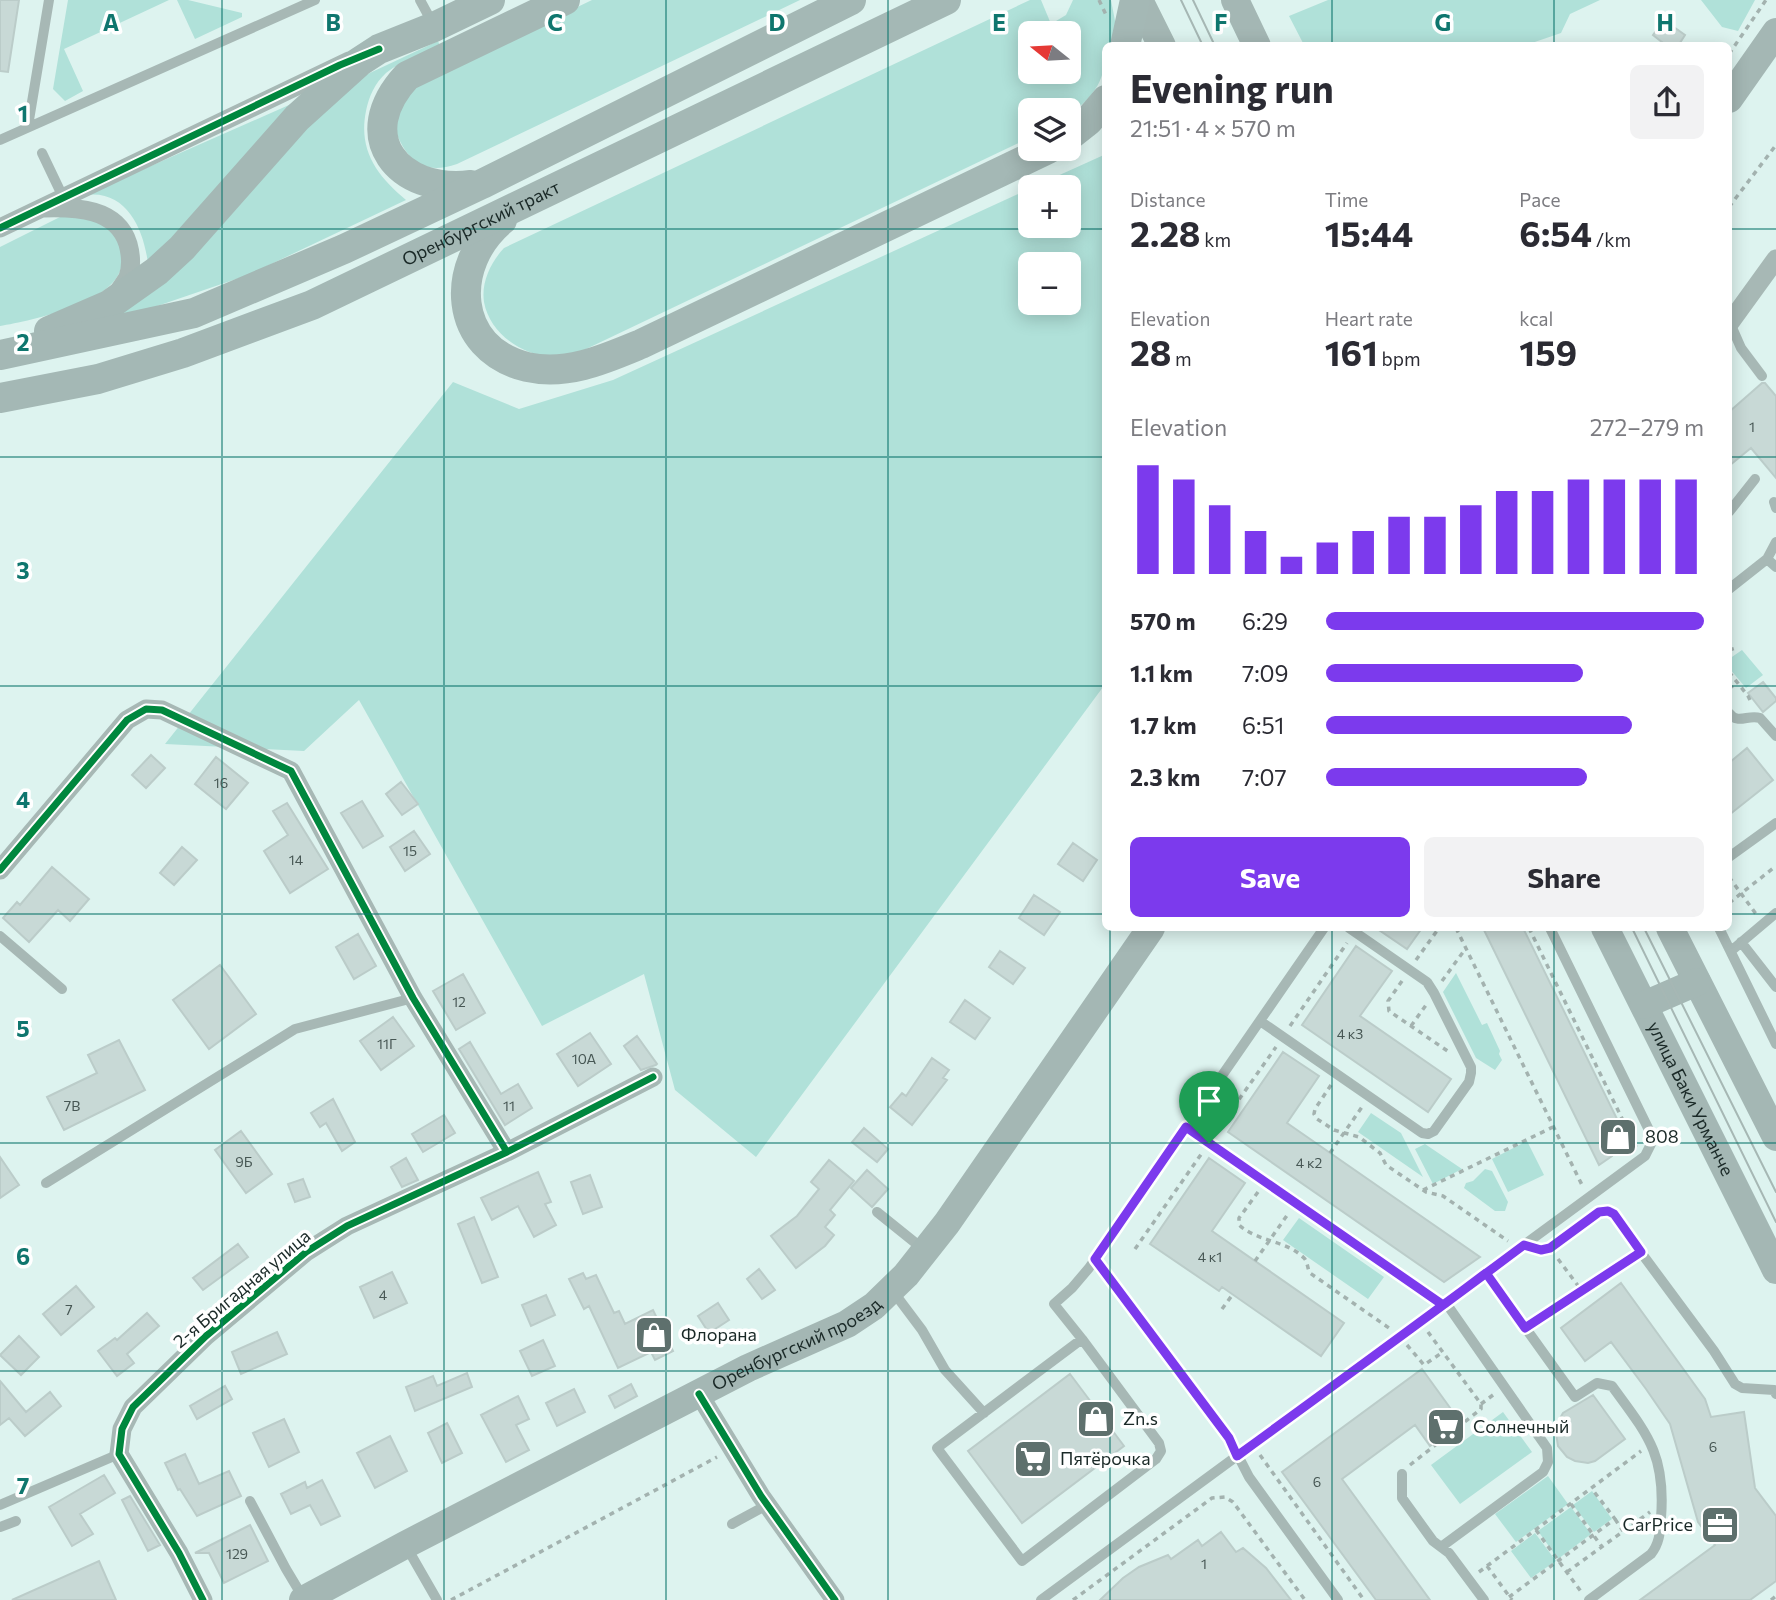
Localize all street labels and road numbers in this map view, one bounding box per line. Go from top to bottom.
street label: Оренбургский тракт [398,175,564,270]
street label: улица Баки Урманче [1643,1018,1739,1179]
street label: 2-я Бригадная улица [168,1224,314,1352]
street label: Оренбургский проезд [708,1293,886,1395]

